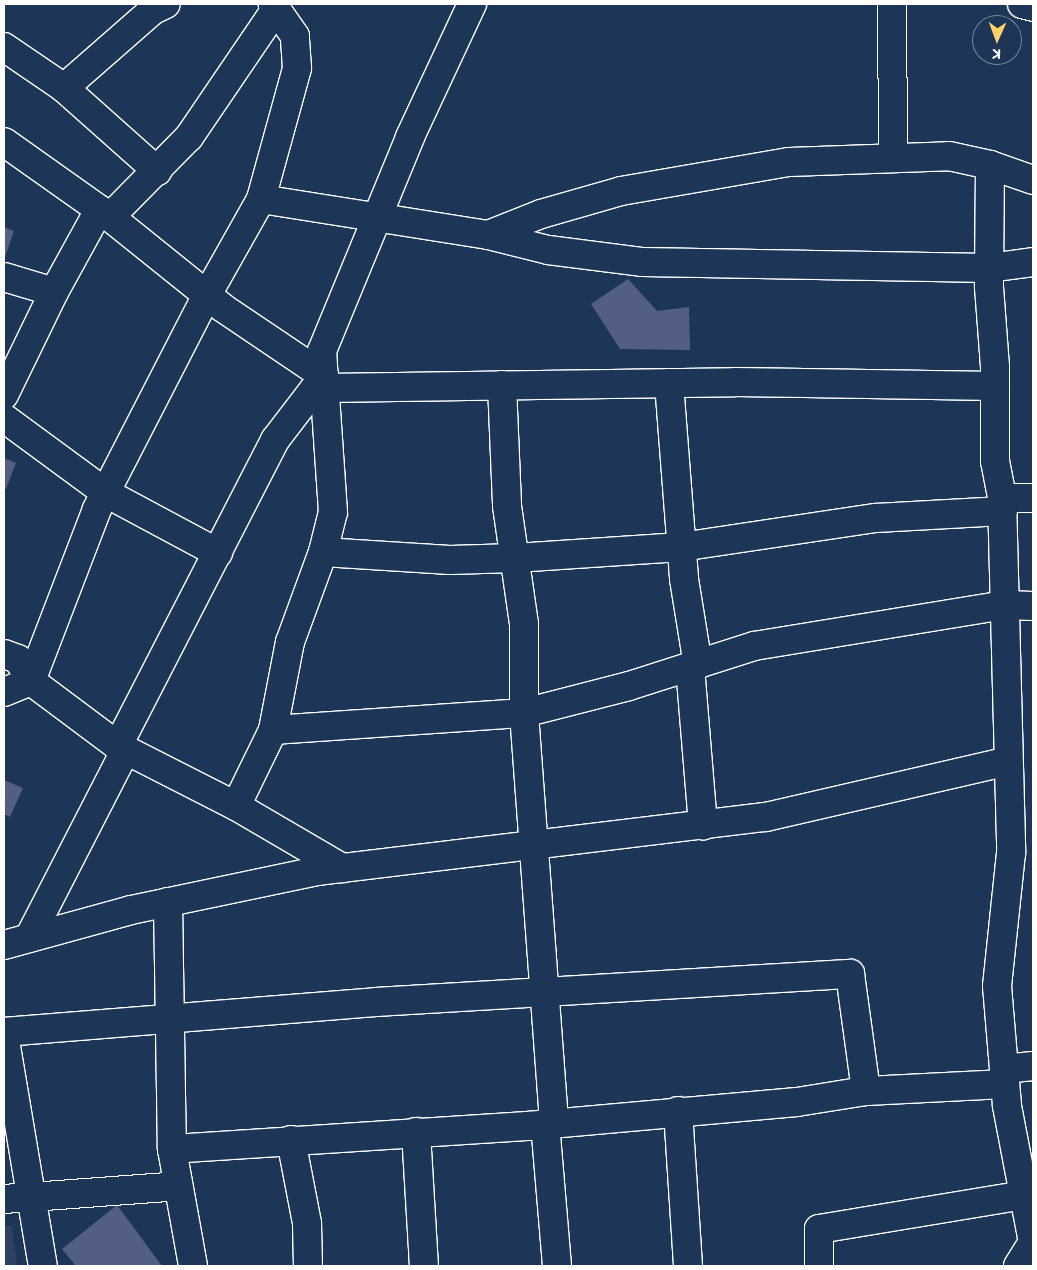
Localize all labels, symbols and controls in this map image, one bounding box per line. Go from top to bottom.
north arrow [972,15,1022,65]
text: K [992,45,1001,64]

